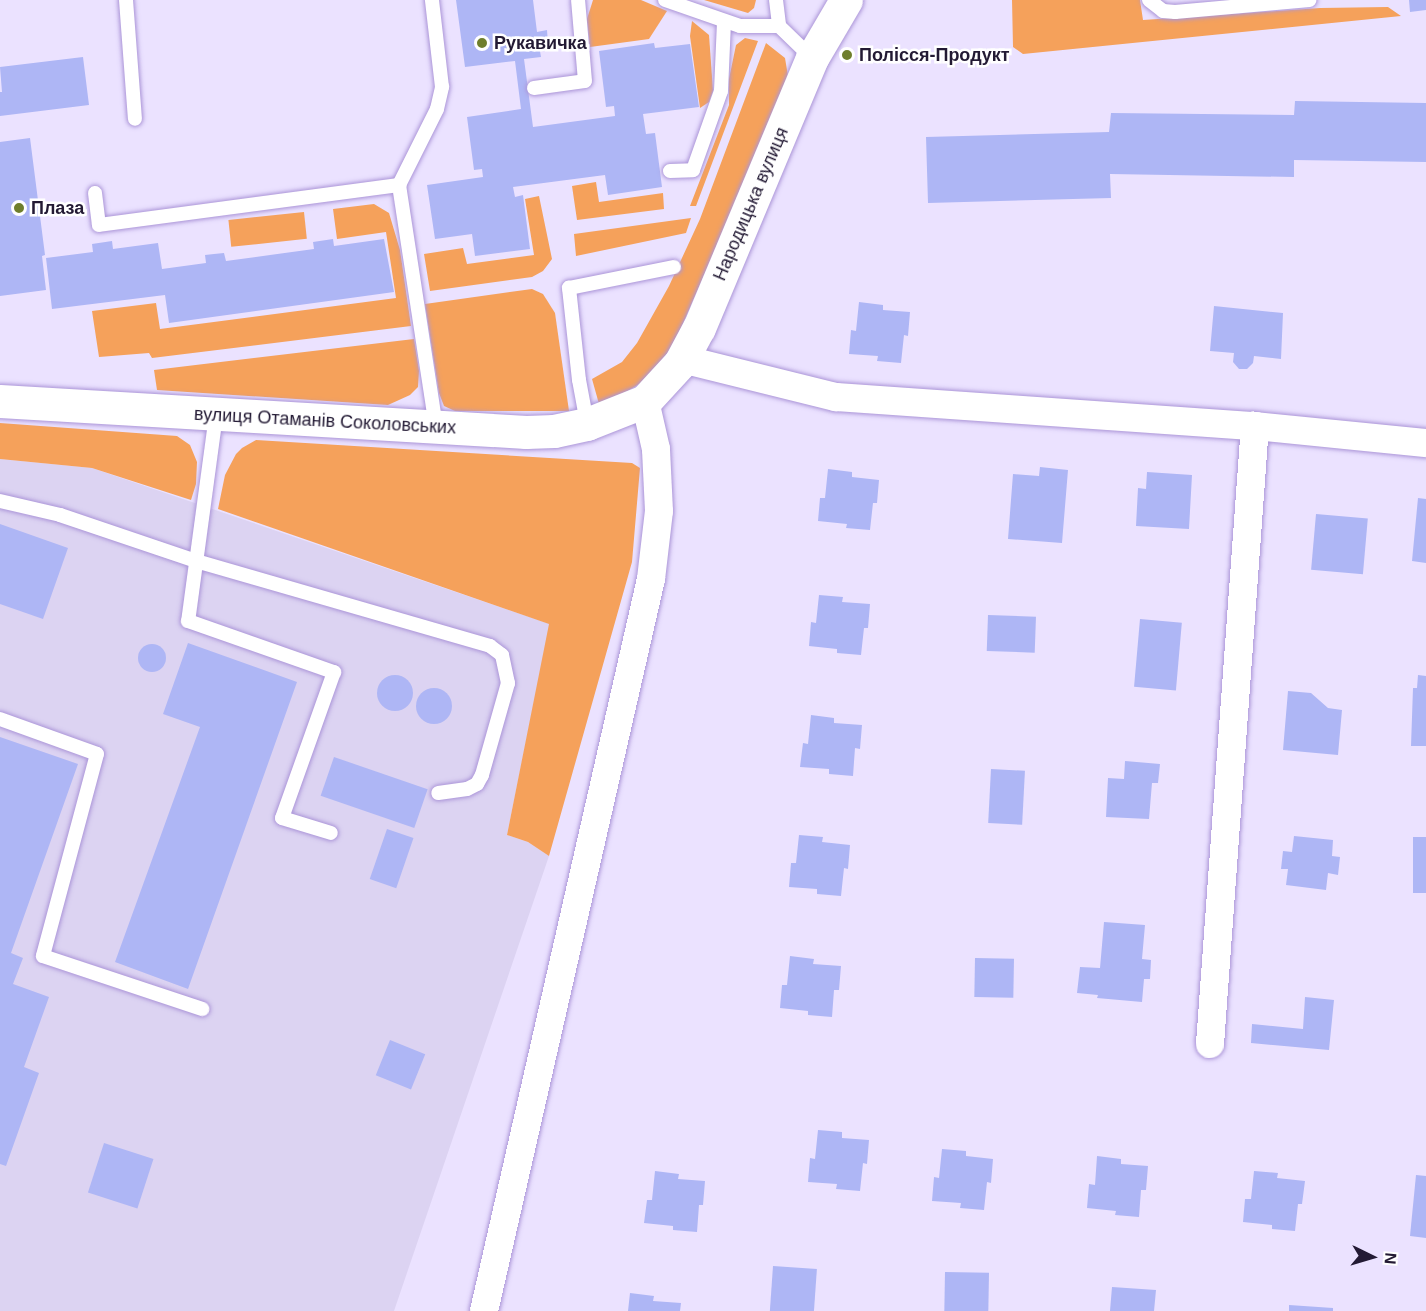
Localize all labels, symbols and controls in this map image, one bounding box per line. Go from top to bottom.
place label: Рукавичка [494,32,587,54]
marker: Рукавичка [475,36,489,50]
place label: Полісся-Продукт [859,44,1010,66]
marker: Полісся-Продукт [840,48,854,62]
street label: Народицька вулиця [709,124,793,284]
place label: Плаза [31,197,84,219]
marker: Плаза [12,201,26,215]
street label: вулиця Отаманів Соколовських [193,403,457,439]
north arrow [1342,1227,1402,1287]
text: N [1381,1252,1399,1265]

